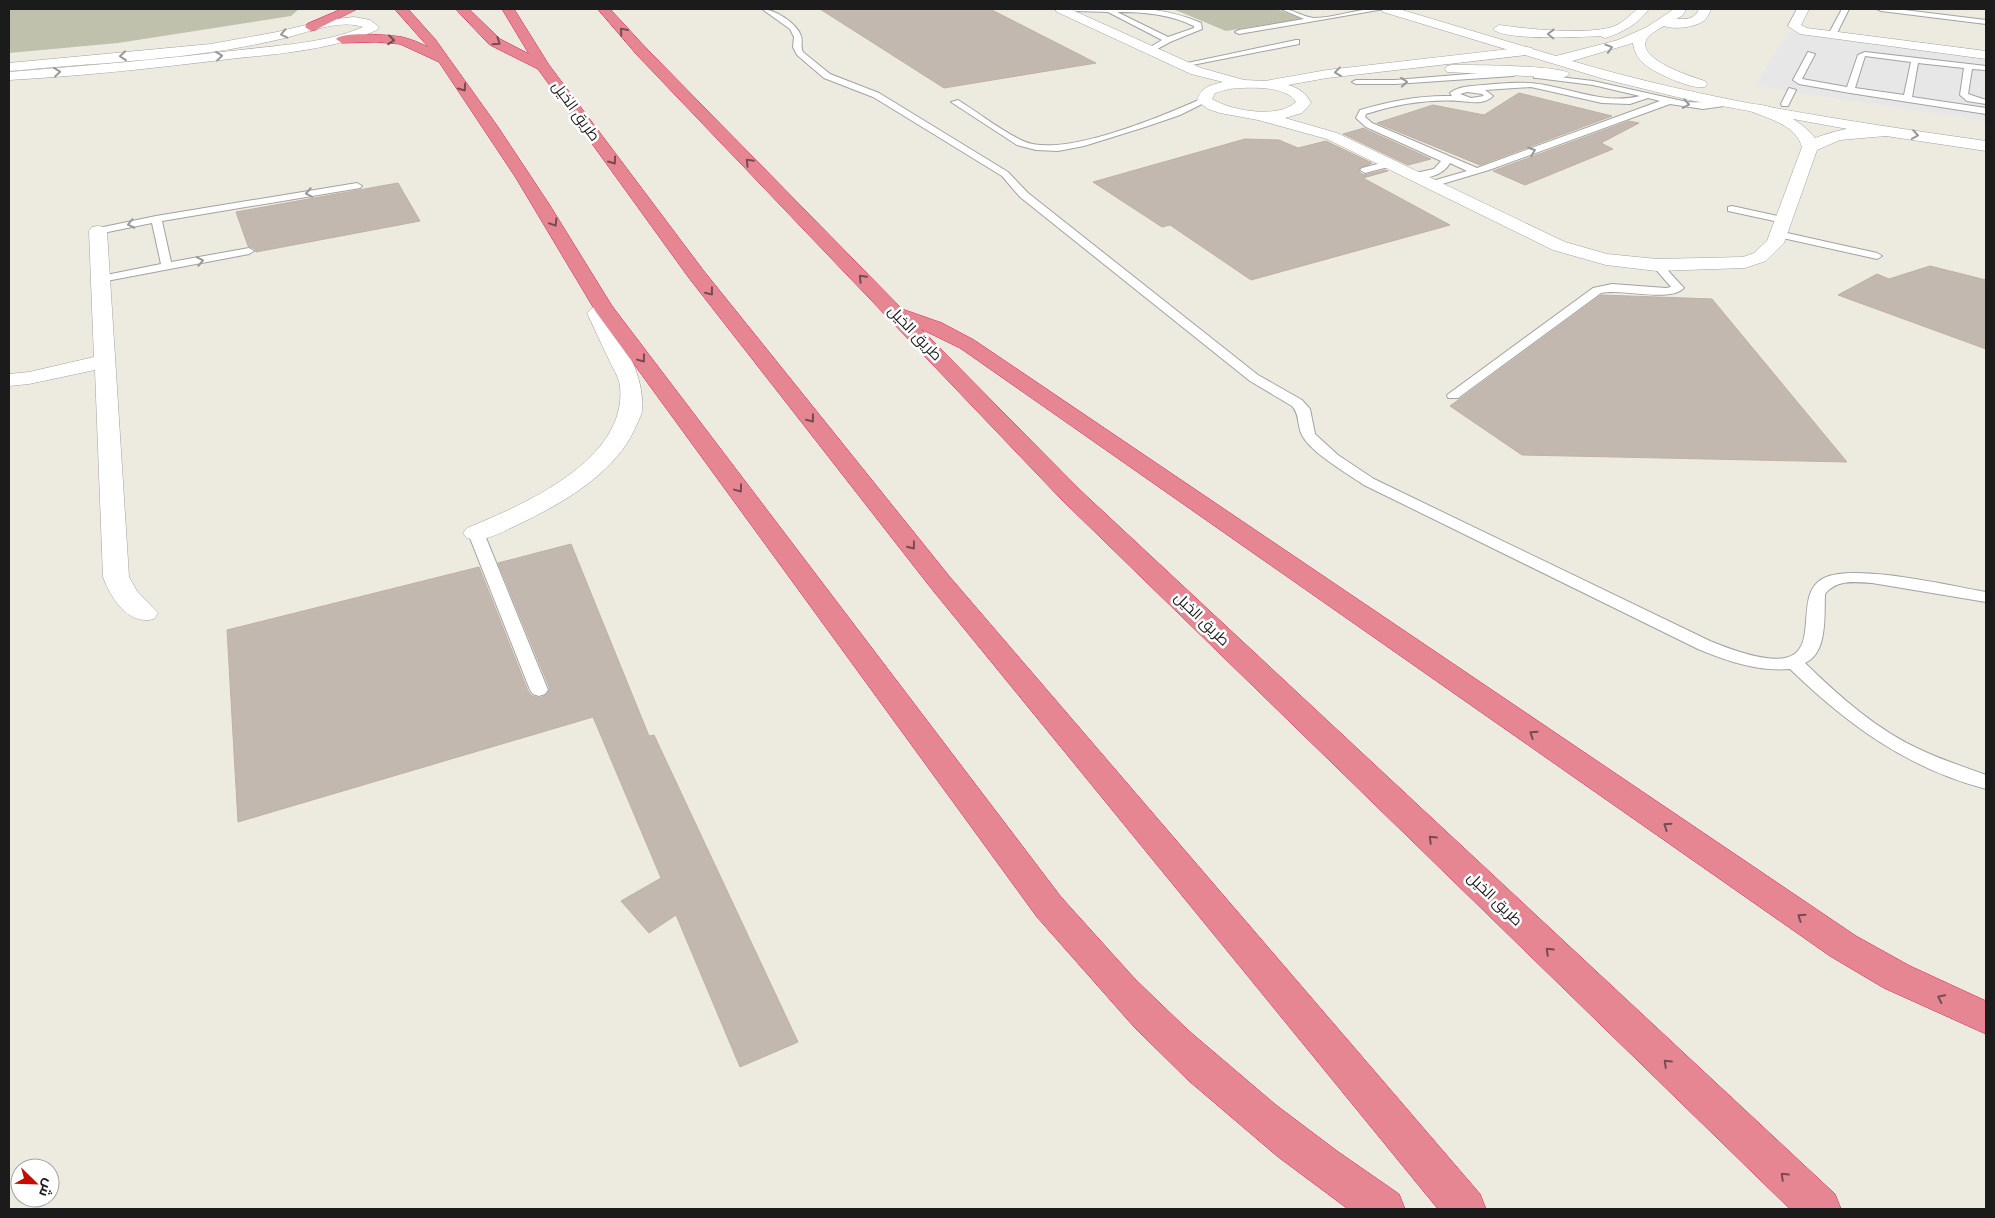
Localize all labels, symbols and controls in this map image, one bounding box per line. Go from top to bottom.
one-way arrow [620,27,629,36]
one-way arrow [279,28,288,39]
one-way arrow [1547,29,1554,39]
one-way arrow [387,34,395,45]
one-way arrow [492,36,501,46]
one-way arrow [1605,44,1613,54]
one-way arrow [119,50,127,61]
one-way arrow [215,51,223,62]
one-way arrow [54,66,62,77]
one-way arrow [1334,66,1342,77]
street label: طريق الخيل [547,77,604,145]
one-way arrow [1401,77,1409,88]
one-way arrow [457,82,466,92]
one-way arrow [1682,99,1690,109]
one-way arrow [1911,130,1920,140]
one-way arrow [1527,147,1535,157]
one-way arrow [607,155,616,165]
one-way arrow [746,158,755,167]
one-way arrow [304,187,313,197]
one-way arrow [548,217,557,227]
one-way arrow [127,218,136,229]
one-way arrow [196,256,205,266]
one-way arrow [859,275,868,284]
one-way arrow [704,286,713,296]
street label: طريق الخيل [884,302,946,365]
one-way arrow [636,353,645,363]
one-way arrow [806,413,814,422]
one-way arrow [733,484,742,493]
one-way arrow [907,541,916,550]
street label: طريق الخيل [1170,588,1233,650]
one-way arrow [1529,731,1539,740]
one-way arrow [1663,823,1673,832]
one-way arrow [1428,836,1437,845]
street label: طريق الخيل [1463,868,1526,930]
one-way arrow [1797,914,1807,923]
one-way arrow [1546,948,1555,957]
one-way arrow [1938,995,1947,1005]
one-way arrow [1664,1060,1673,1069]
north arrow [10,1158,60,1208]
one-way arrow [1781,1173,1790,1182]
text: ش [35,1176,58,1200]

